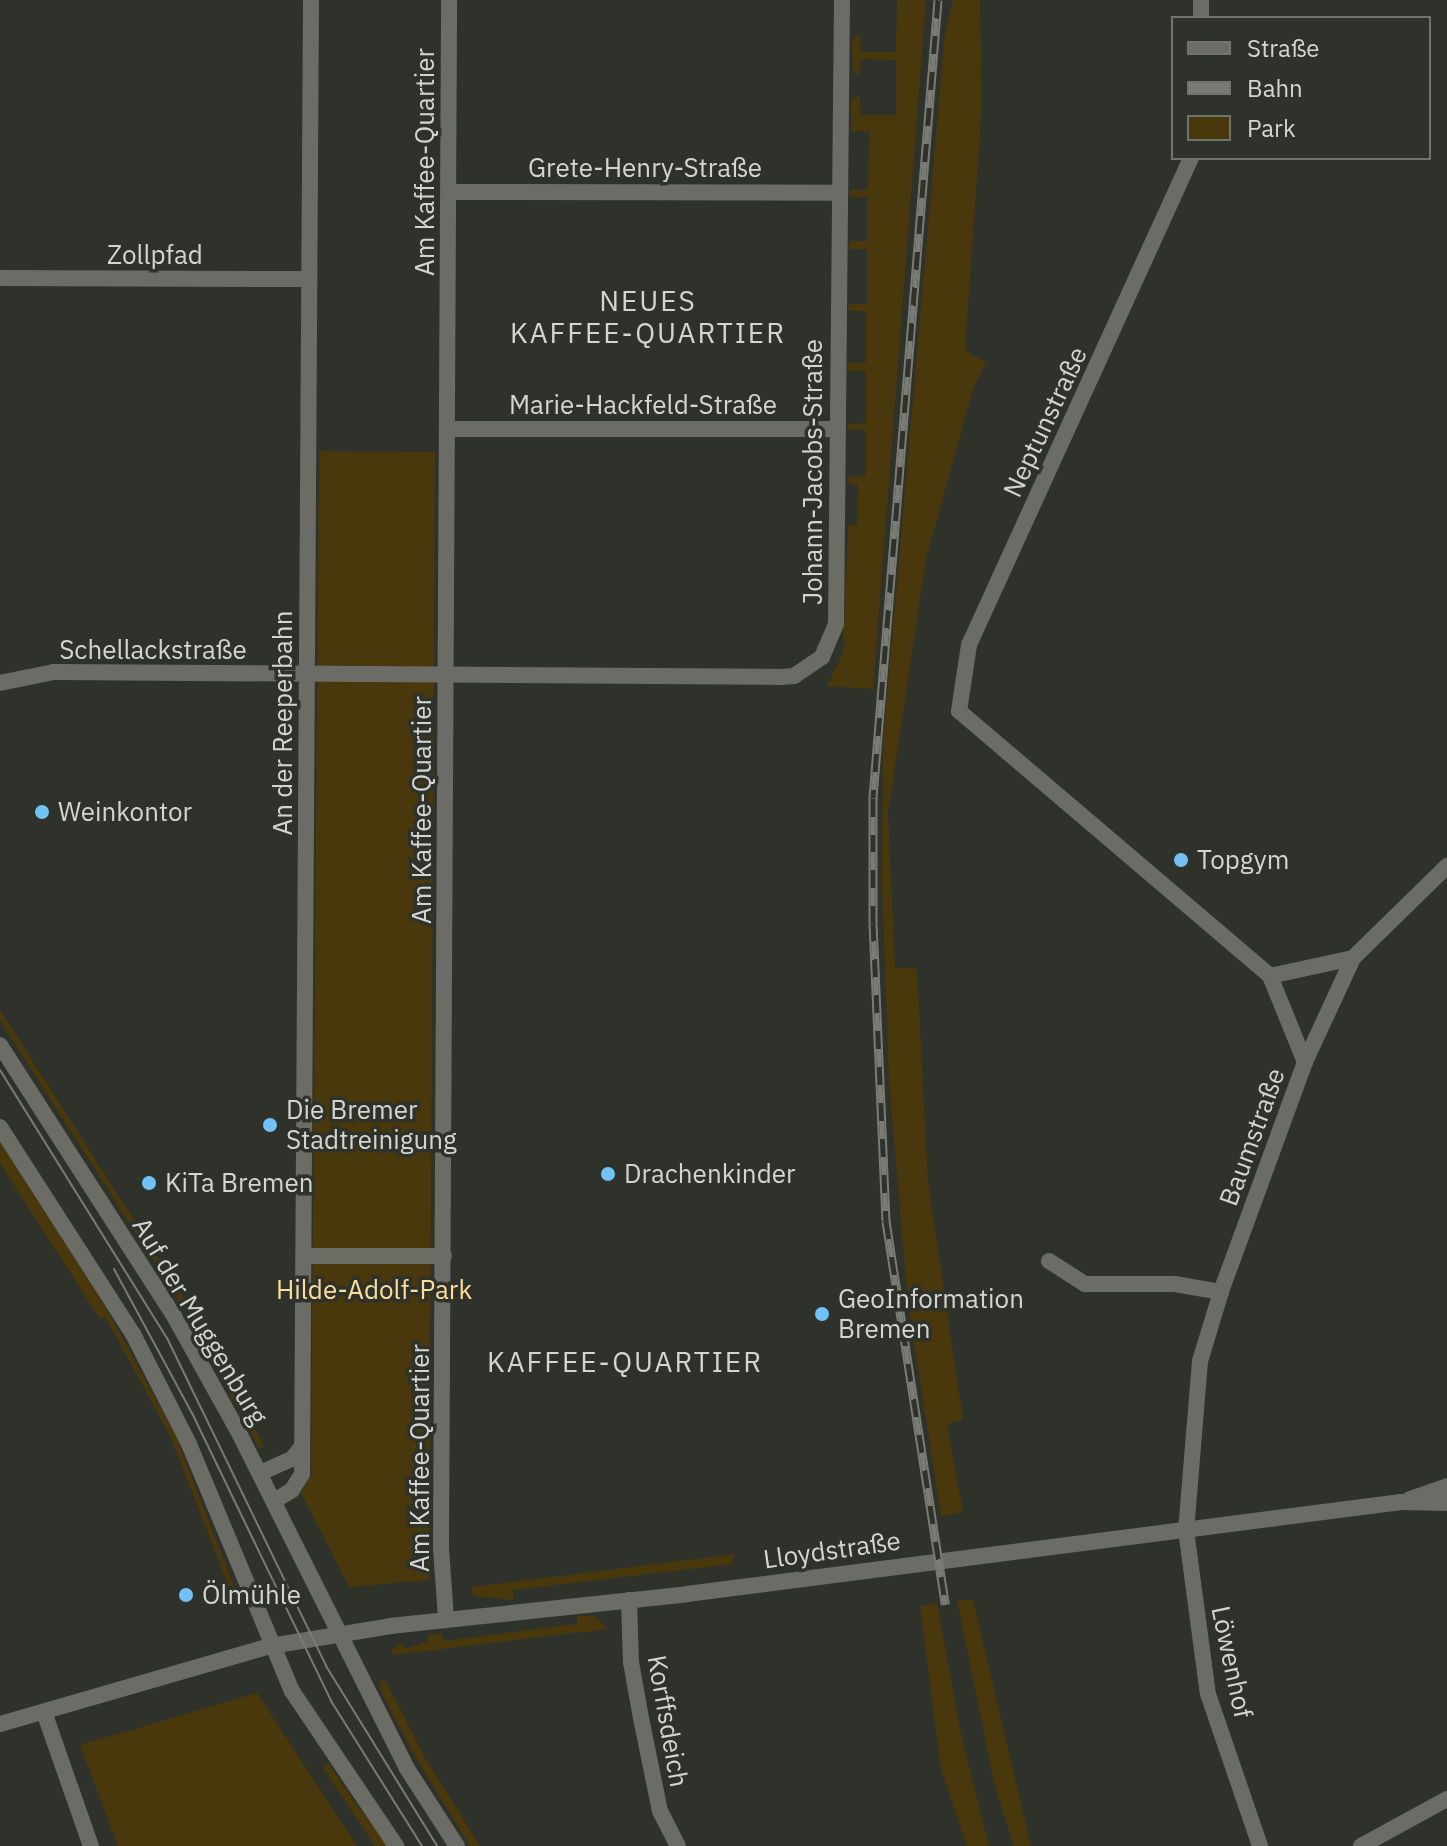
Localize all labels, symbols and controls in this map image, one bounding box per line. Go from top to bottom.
legend [1171,16,1431,160]
text: Straße [1247,32,1319,64]
street label: Am Kaffee-Quartier [409,48,441,276]
text: Bahn [1247,72,1303,104]
text: Park [1247,112,1296,144]
street label: Grete-Henry-Straße [528,152,762,184]
street label: Zollpfad [107,239,203,271]
district label: NEUES KAFFEE-QUARTIER [510,284,786,350]
street label: Johann-Jacobs-Straße [797,339,829,605]
street label: Neptunstraße [997,342,1093,502]
street label: Marie-Hackfeld-Straße [509,389,777,421]
street label: An der Reeperbahn [267,611,299,835]
street label: Schellackstraße [59,634,247,666]
street label: Am Kaffee-Quartier [406,696,438,924]
place label: Weinkontor [58,796,192,828]
marker: Weinkontor [33,803,51,821]
place label: Topgym [1197,844,1289,876]
marker: Topgym [1172,851,1190,869]
street label: Baumstraße [1213,1064,1291,1210]
place label: Die Bremer Stadtreinigung [286,1094,457,1156]
marker: Die Bremer Stadtreinigung [261,1116,279,1134]
place label: Drachenkinder [624,1158,796,1190]
marker: Drachenkinder [599,1165,617,1183]
place label: KiTa Bremen [165,1167,313,1199]
marker: KiTa Bremen [140,1174,158,1192]
street label: Auf der Muggenburg [126,1212,274,1430]
park label: Hilde-Adolf-Park [276,1274,472,1306]
place label: GeoInformation Bremen [838,1283,1024,1344]
marker: GeoInformation Bremen [813,1305,831,1323]
street label: Am Kaffee-Quartier [404,1344,436,1572]
district label: KAFFEE-QUARTIER [487,1345,763,1379]
street label: Lloydstraße [761,1525,903,1575]
place label: Ölmühle [202,1579,301,1611]
marker: Ölmühle [177,1586,195,1604]
street label: Löwenhof [1205,1603,1259,1721]
street label: Korffsdeich [641,1653,695,1789]

